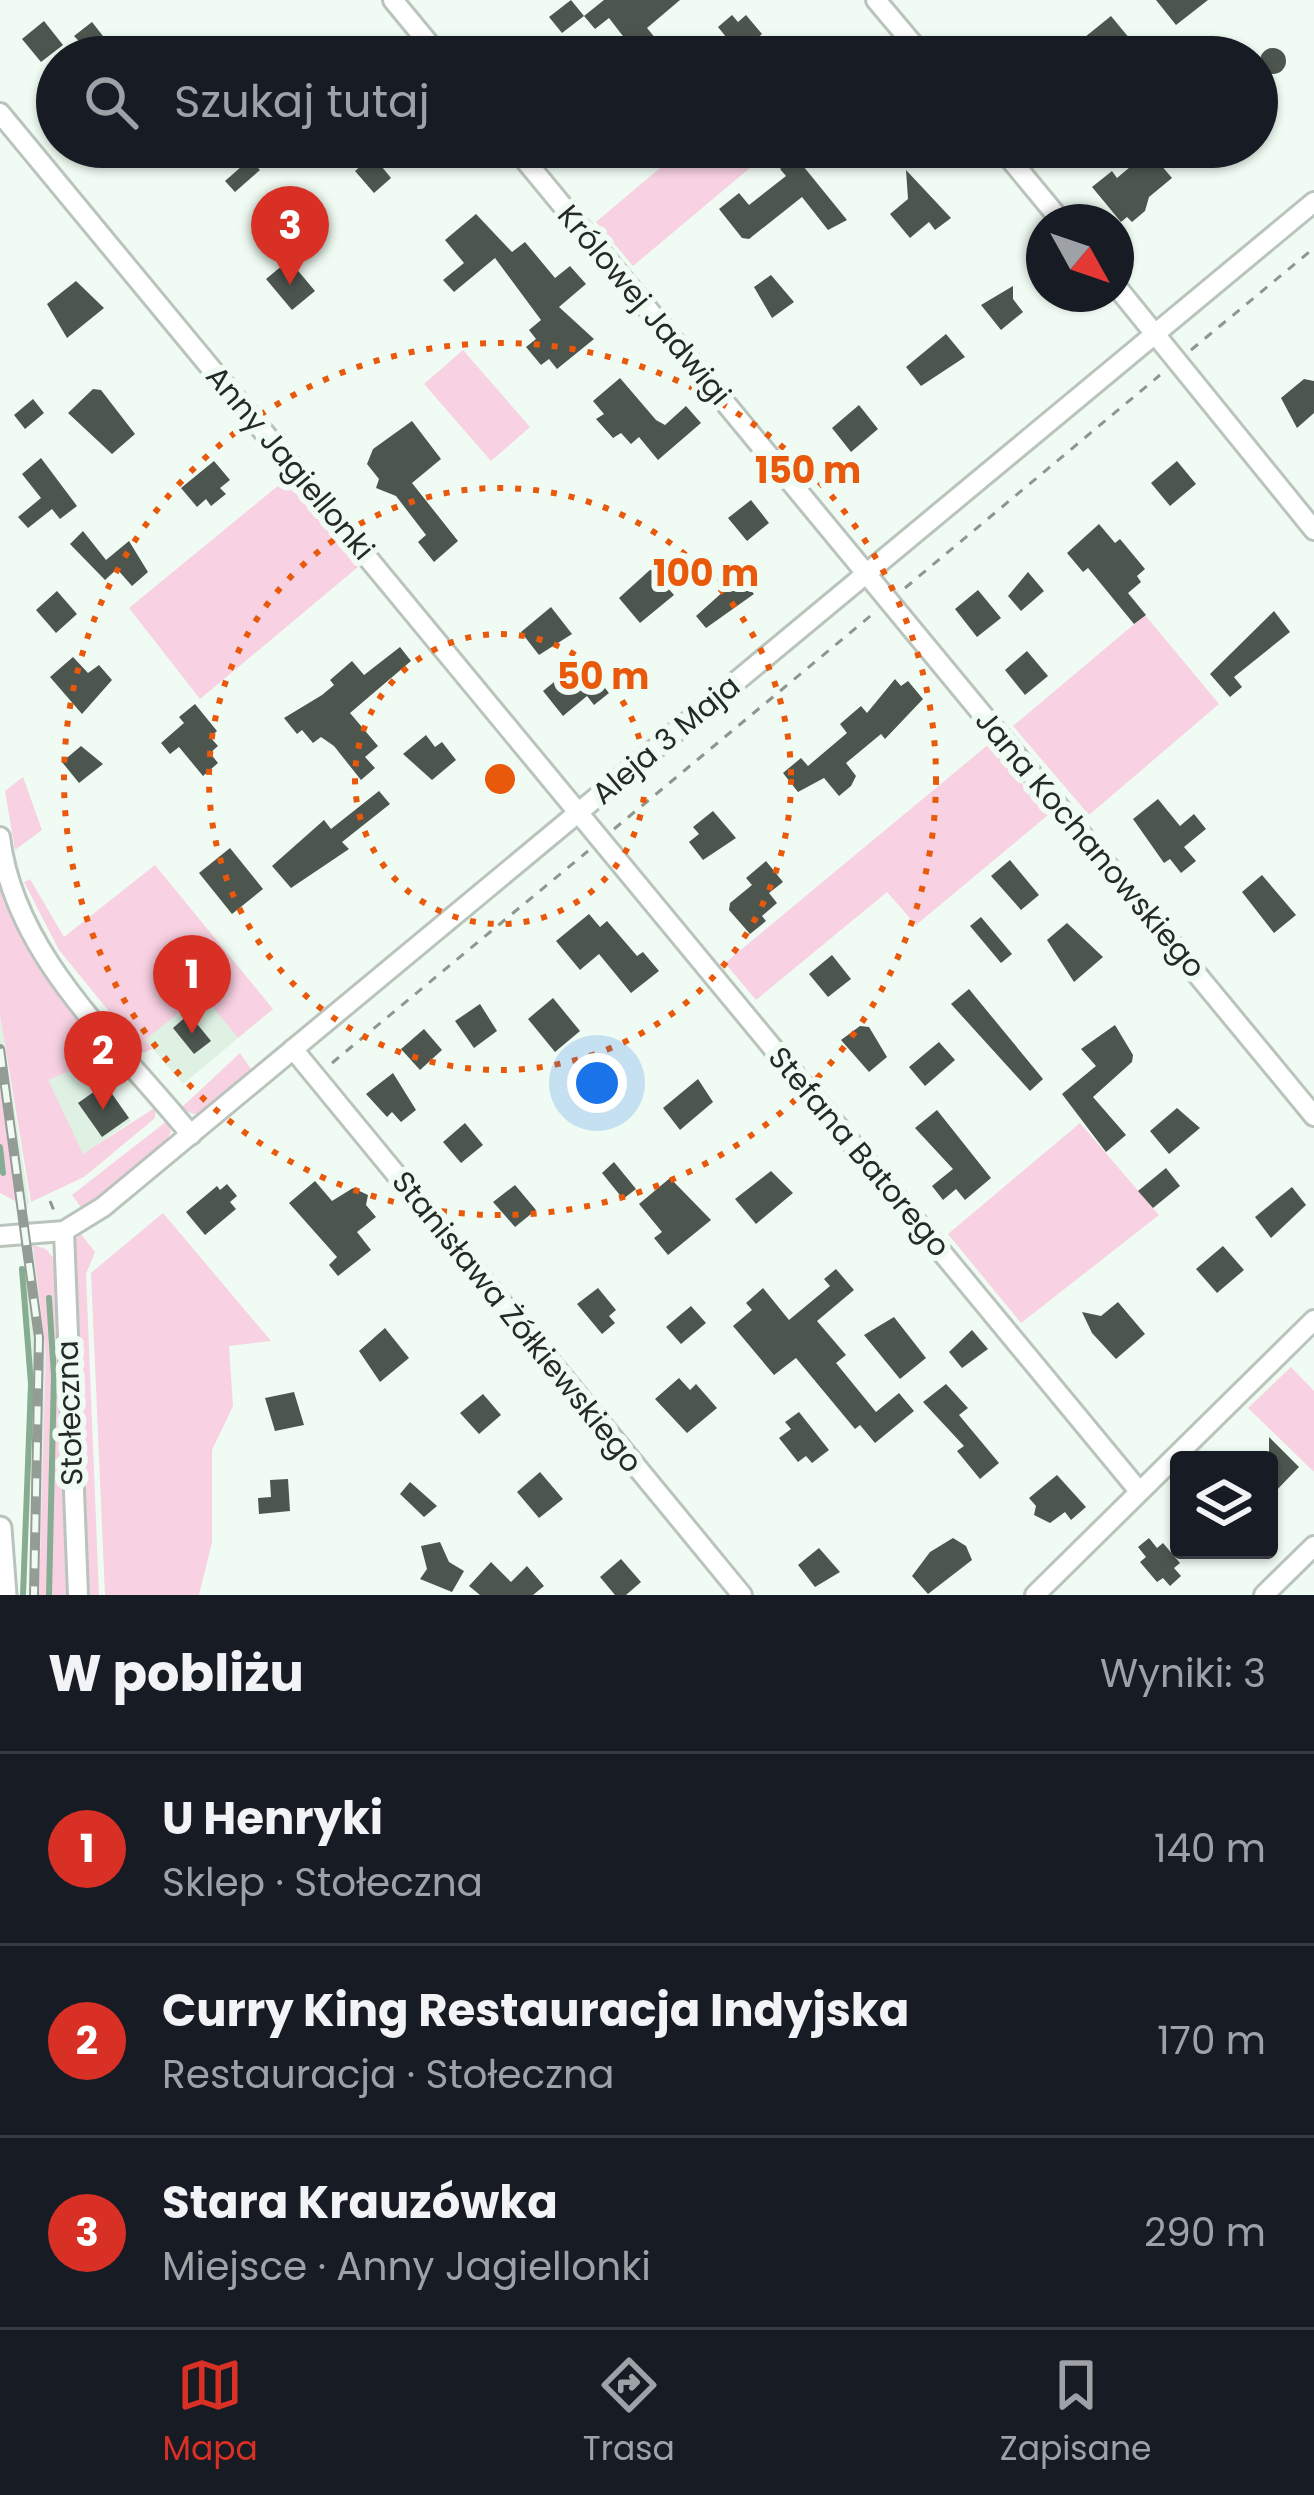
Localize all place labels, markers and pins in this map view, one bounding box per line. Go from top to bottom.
pin: 3 [251,186,329,285]
centre of rings [479,758,521,800]
pin: 1 [153,935,231,1034]
pin: 2 [64,1011,142,1110]

